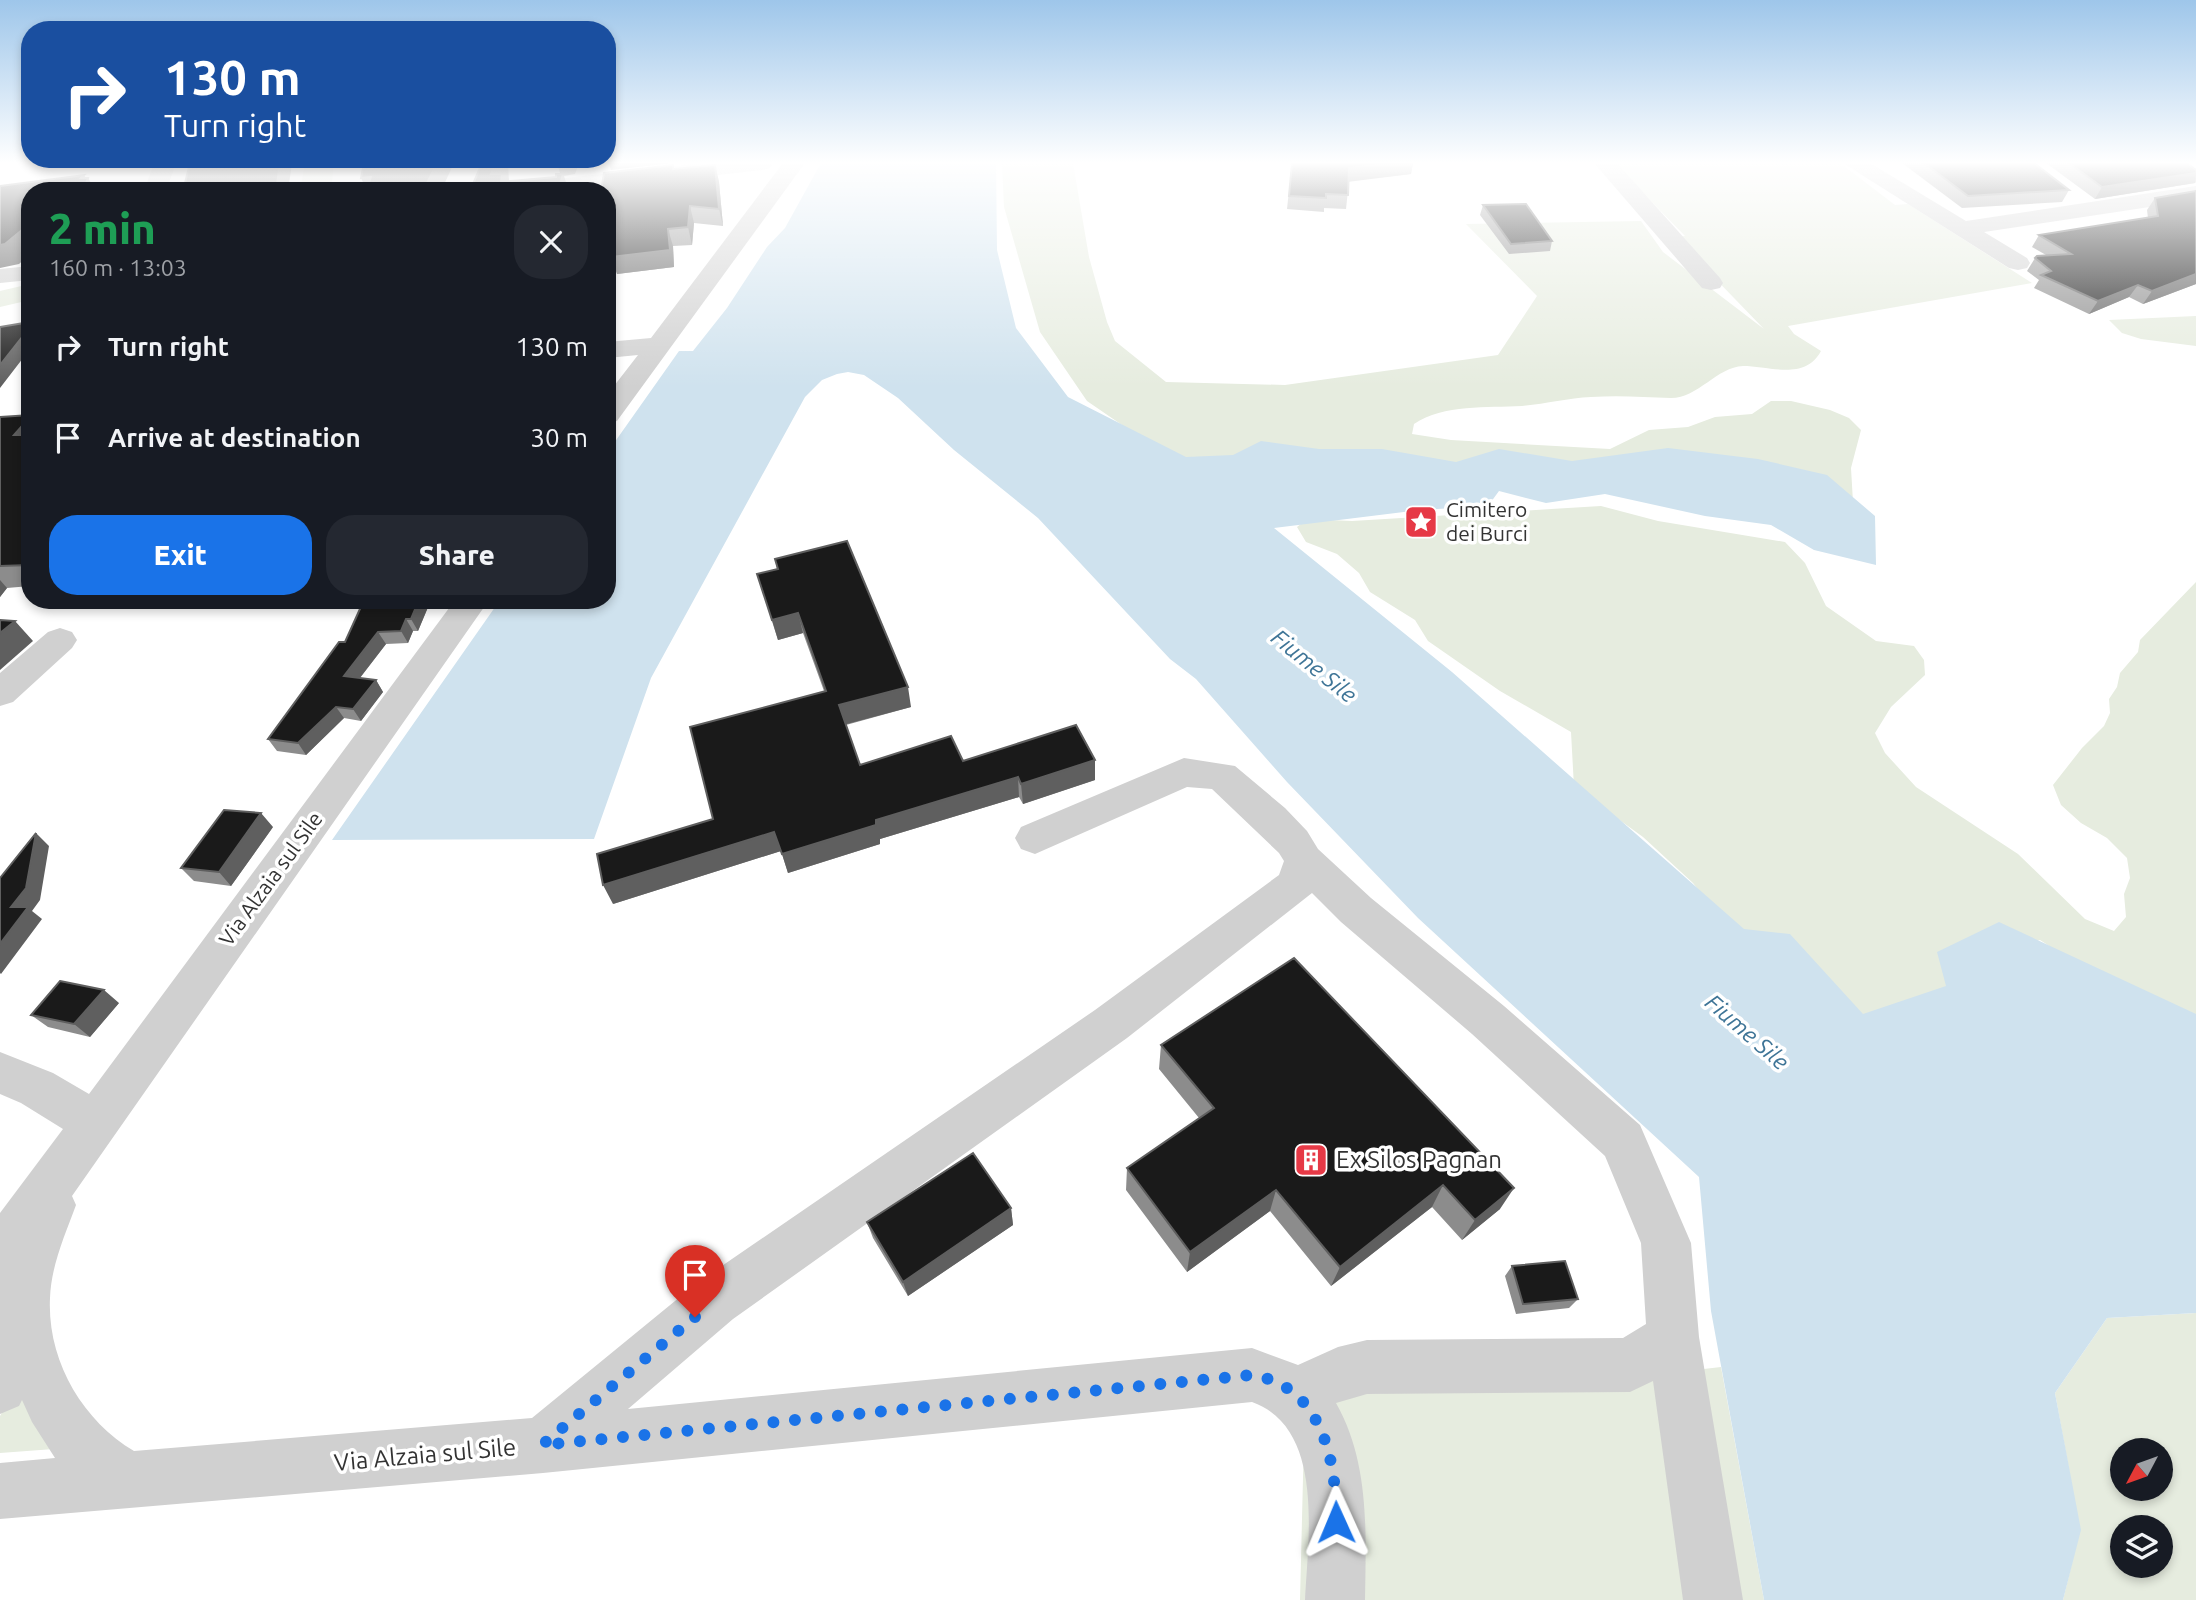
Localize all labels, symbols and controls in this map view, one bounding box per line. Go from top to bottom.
icon: right [49,49,140,140]
text: 130 m [164,49,301,104]
text: Turn right [164,107,306,143]
text: 2 min [49,205,156,252]
button: close [514,205,588,279]
text: 160 m · 13:03 [49,255,187,280]
icon: right [49,328,87,366]
text: Turn right [108,332,229,361]
text: 130 m [516,332,588,361]
icon: arrive [49,419,87,457]
text: Arrive at destination [108,423,361,452]
text: 30 m [530,423,588,452]
place label: Cimitero dei Burci [1446,497,1528,545]
place icon: Cimitero dei Burci [1402,503,1440,541]
button: Exit [49,515,312,595]
button: Share [326,515,588,595]
water label: Fiume Sile [1267,624,1362,708]
street label: Via Alzaia sul Sile [214,807,327,950]
water label: Fiume Sile [1701,989,1794,1075]
building icon: Ex Silos Pagnan [1292,1141,1330,1179]
place label: Ex Silos Pagnan [1336,1146,1502,1173]
pin [665,1245,725,1317]
icon: arrive [676,1256,714,1294]
street label: Via Alzaia sul Sile [333,1433,517,1476]
north arrow [2110,1438,2174,1502]
map controls [2110,1438,2173,1578]
position arrow [1299,1485,1373,1559]
button: layers [2110,1515,2173,1578]

